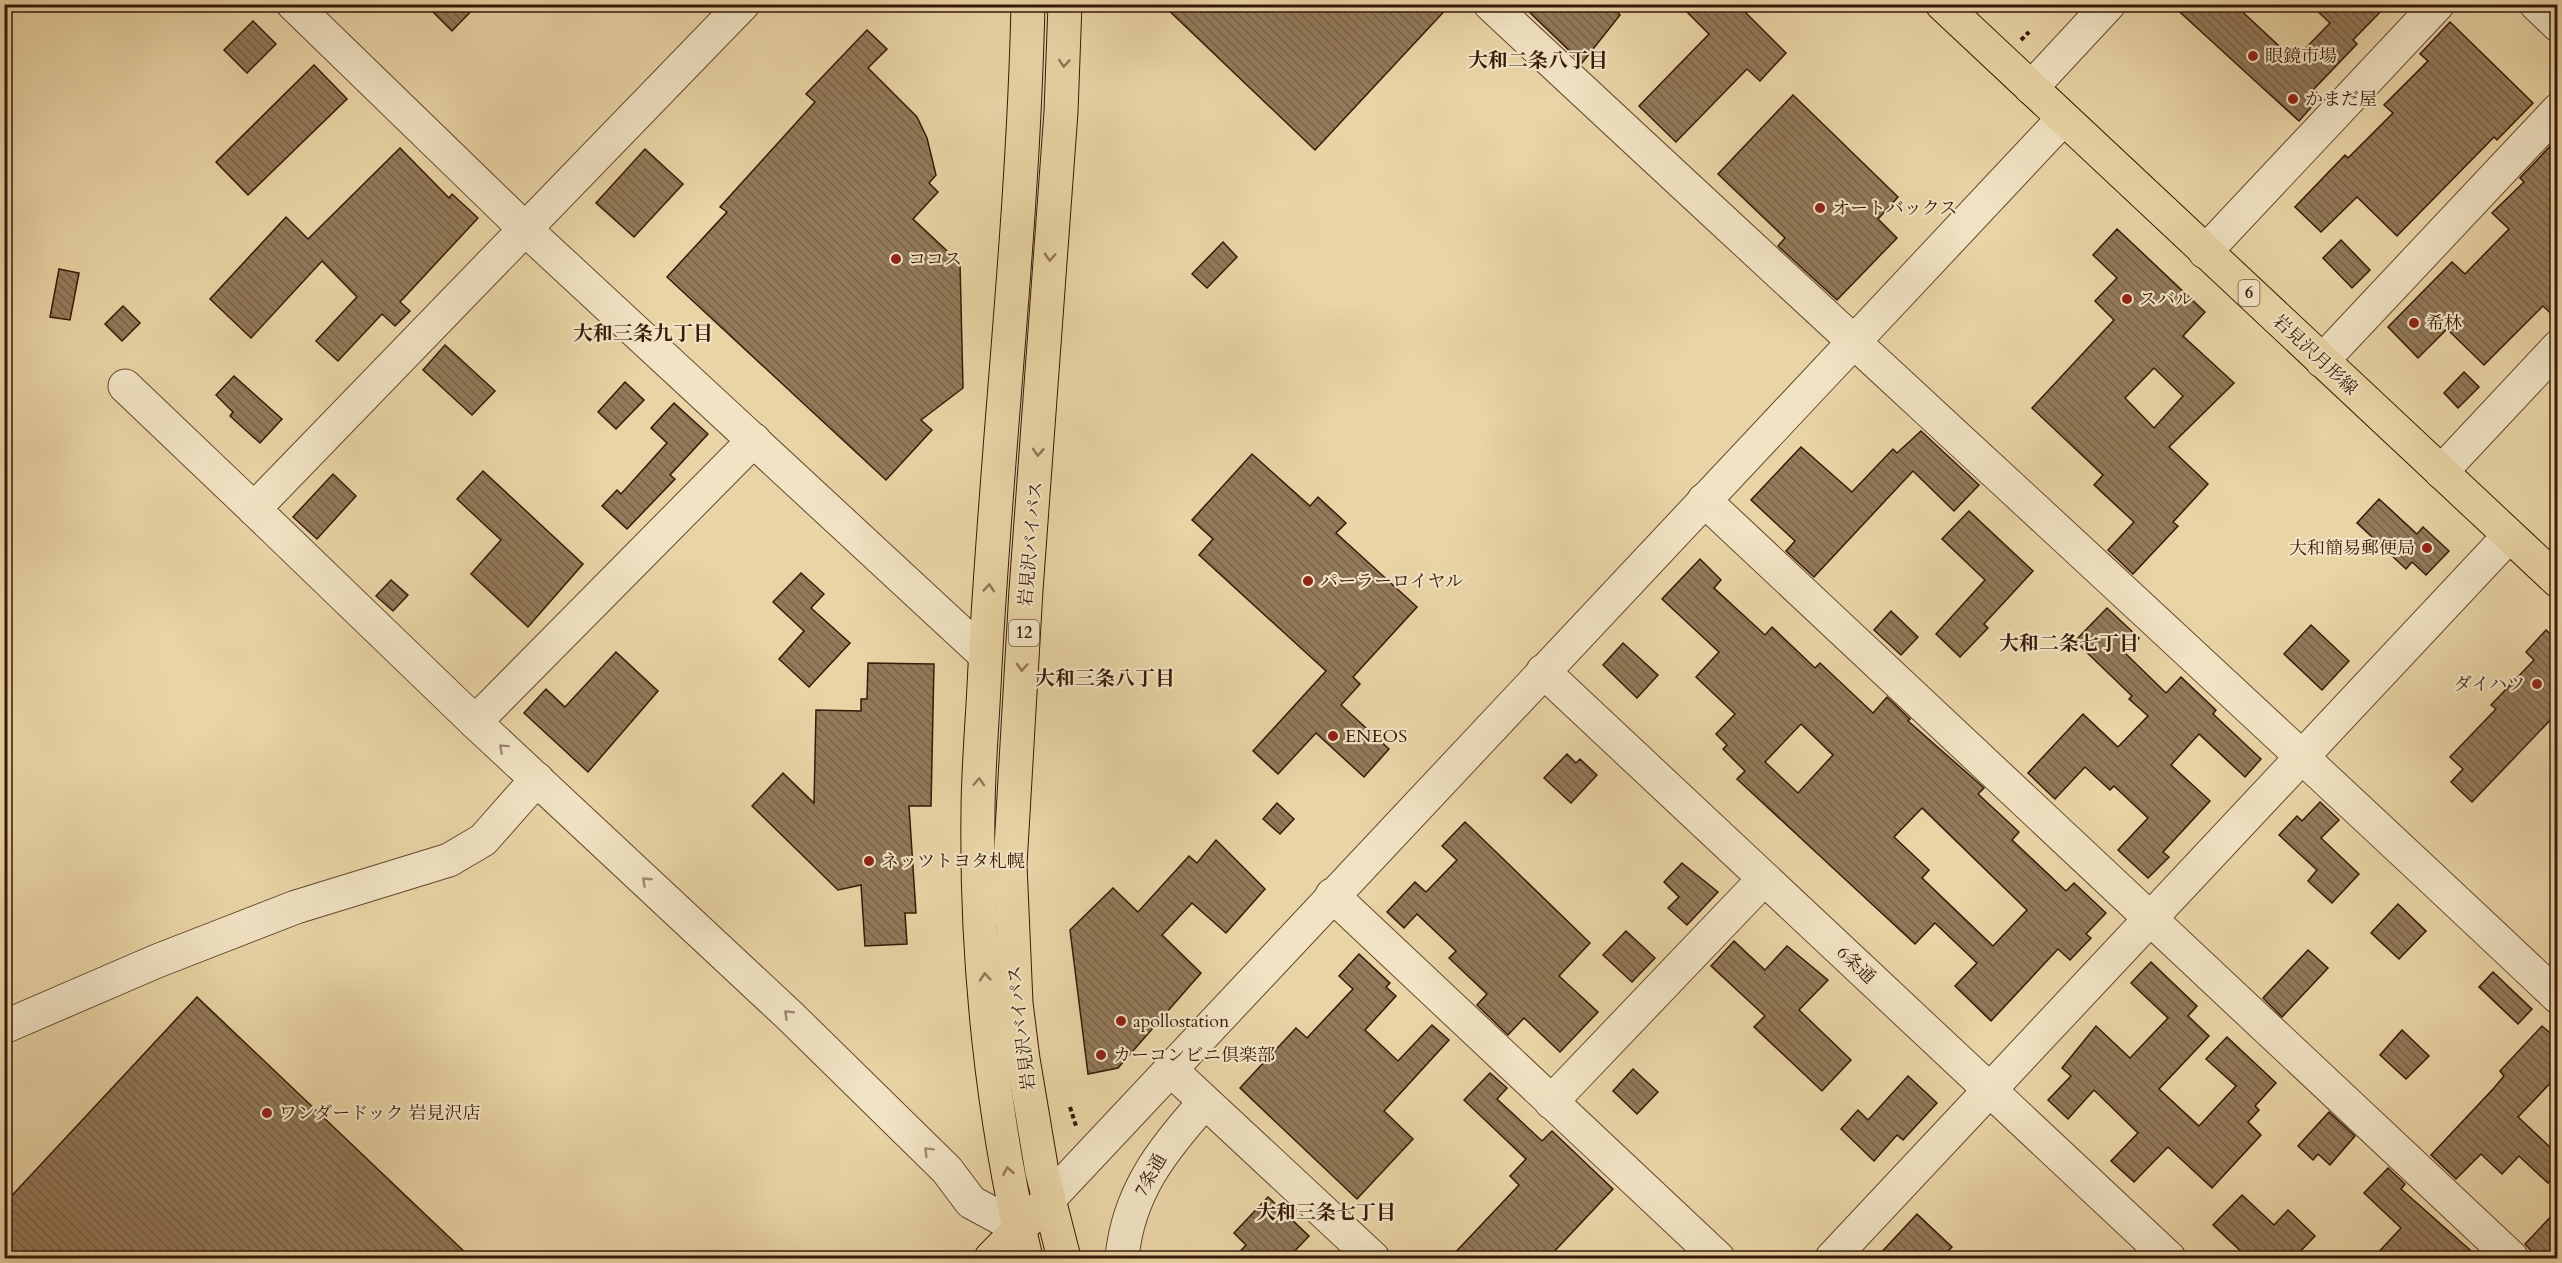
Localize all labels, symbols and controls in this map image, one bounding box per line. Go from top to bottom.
place label: 眼鏡市場 [2265,44,2337,69]
district label: 大和二条八丁目 [1468,47,1608,74]
marker: 眼鏡市場 [2246,49,2260,63]
one-way arrow [1058,58,1071,67]
place label: かまだ屋 [2305,87,2377,112]
marker: かまだ屋 [2286,92,2300,106]
place label: オートバックス [1832,196,1957,221]
marker: オートバックス [1813,201,1827,215]
place label: ココス [908,247,962,272]
marker: ココス [889,252,903,266]
one-way arrow [1044,253,1057,262]
road number: 6 [2238,280,2260,306]
place label: スバル [2139,287,2193,312]
marker: スバル [2120,292,2134,306]
street label: 岩見沢月形線 [2267,309,2363,401]
place label: 希林 [2426,311,2462,336]
marker: 希林 [2407,316,2421,330]
district label: 大和三条九丁目 [573,320,713,347]
one-way arrow [1032,448,1045,457]
street label: 岩見沢バイパス [1013,480,1049,608]
place label: 大和簡易郵便局 [2289,536,2415,561]
marker: 大和簡易郵便局 [2420,541,2434,555]
place label: パーラーロイヤル [1320,569,1463,594]
marker: パーラーロイヤル [1301,574,1315,588]
one-way arrow [982,583,995,592]
road number: 12 [1009,620,1039,646]
district label: 大和二条七丁目 [1999,630,2139,657]
one-way arrow [1016,663,1029,672]
district label: 大和三条八丁目 [1035,665,1175,692]
place label: ダイハツ [2454,672,2525,697]
marker: ダイハツ [2530,677,2544,691]
place label: ENEOS [1345,724,1407,749]
marker: ENEOS [1326,729,1340,743]
one-way arrow [500,744,510,755]
one-way arrow [973,778,986,787]
place label: ネッツトヨタ札幌 [881,849,1025,874]
marker: ネッツトヨタ札幌 [862,854,876,868]
one-way arrow [643,877,653,888]
street label: 6条通 [1831,940,1881,990]
street label: 岩見沢バイパス [1002,964,1042,1092]
one-way arrow [978,973,991,982]
place label: apollostation [1133,1009,1230,1034]
one-way arrow [785,1011,796,1022]
marker: apollostation [1114,1014,1128,1028]
place label: カーコンビニ倶楽部 [1113,1043,1275,1068]
marker: カーコンビニ倶楽部 [1094,1048,1108,1062]
place label: ワンダードック 岩見沢店 [279,1101,480,1126]
marker: ワンダードック 岩見沢店 [260,1106,274,1120]
one-way arrow [924,1147,934,1158]
street label: 7条通 [1129,1149,1173,1201]
one-way arrow [1003,1166,1015,1175]
district label: 大和三条七丁目 [1256,1199,1396,1226]

